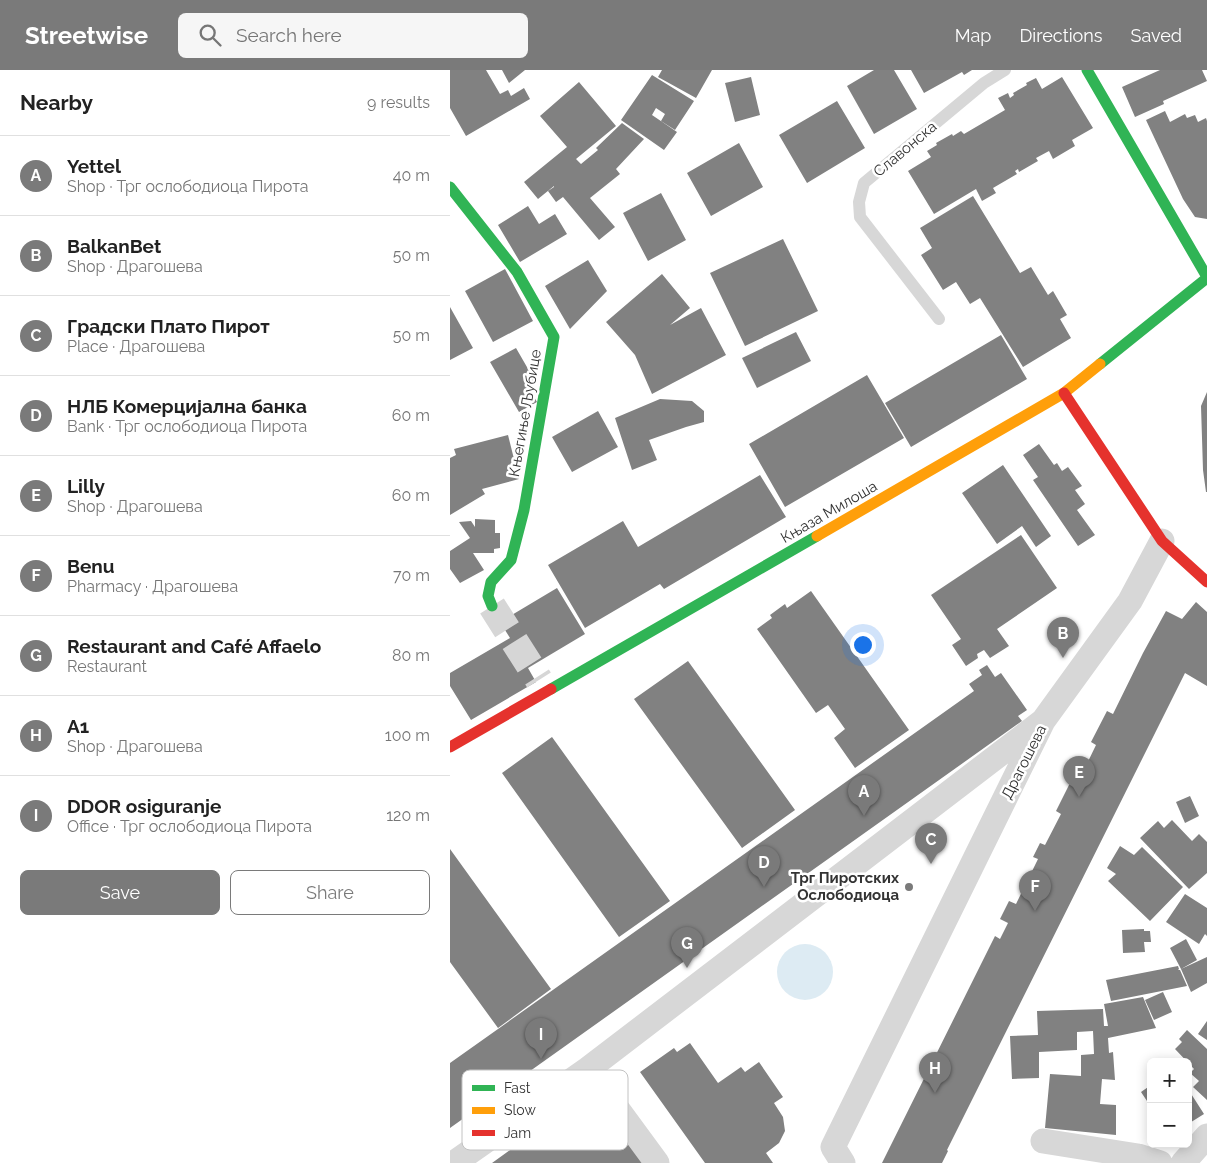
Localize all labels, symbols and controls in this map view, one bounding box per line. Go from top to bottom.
search box [178,13,528,58]
text: Streetwise [25,21,148,50]
icon: search [196,21,224,49]
text: Search here [236,24,342,46]
text: Map [955,25,991,46]
text: Directions [1019,25,1103,46]
text: Saved [1131,25,1182,46]
text: Nearby [20,90,93,115]
text: 9 results [367,93,430,112]
street label: Славонска [870,117,940,181]
text: Yettel [67,155,121,177]
text: A [31,166,41,185]
text: 40 m [393,166,430,185]
text: Shop · Трг ослободиоца Пирота [67,177,309,196]
text: BalkanBet [67,235,161,257]
text: B [31,246,41,265]
text: 50 m [393,246,430,265]
text: Shop · Драгошева [67,257,203,276]
text: Градски Плато Пирот [67,315,270,337]
text: C [31,326,41,345]
text: 50 m [393,326,430,345]
text: Place · Драгошева [67,337,205,356]
street label: Књегиње Љубице [505,348,545,478]
text: НЛБ Комерцијална банка [67,395,307,417]
text: D [30,406,42,425]
text: 60 m [392,406,430,425]
text: Bank · Трг ослободиоца Пирота [67,417,307,436]
text: Lilly [67,475,105,497]
street label: Књаза Милоша [778,477,880,547]
text: E [31,486,41,505]
text: 60 m [392,486,430,505]
text: Shop · Драгошева [67,497,203,516]
text: Benu [67,555,115,577]
text: F [31,566,41,585]
text: 70 m [393,566,430,585]
text: Pharmacy · Драгошева [67,577,238,596]
pin: B [1047,617,1079,658]
your location [850,632,876,658]
text: Restaurant and Café Affaelo [67,635,321,657]
text: G [30,646,42,665]
text: 80 m [392,646,430,665]
text: Restaurant [67,657,147,676]
text: A1 [67,715,89,737]
street label: Драгошева [998,722,1050,802]
text: H [30,726,42,745]
text: 100 m [385,726,430,745]
text: Shop · Драгошева [67,737,203,756]
pin: E [1063,756,1095,797]
pin: A [848,775,880,816]
text: DDOR osiguranje [67,795,221,817]
text: I [34,806,38,825]
text: 120 m [386,806,430,825]
text: Office · Трг ослободиоца Пирота [67,817,312,836]
pin: C [915,823,947,864]
pin: D [748,846,780,887]
place label: Трг Пиротских Ослободиоца [791,869,899,904]
button: Save [20,870,220,915]
button: Share [230,870,430,915]
pin: F [1019,870,1051,911]
marker: Трг Пиротских Ослободиоца [903,881,915,893]
pin: G [671,927,703,968]
pin: I [525,1018,557,1059]
pin: H [919,1052,951,1093]
map controls [1147,1058,1192,1148]
button: + [1147,1058,1192,1103]
legend [462,1070,628,1150]
text: Fast [504,1080,531,1096]
text: Slow [504,1102,536,1118]
button: − [1147,1103,1192,1148]
text: Jam [504,1125,531,1141]

